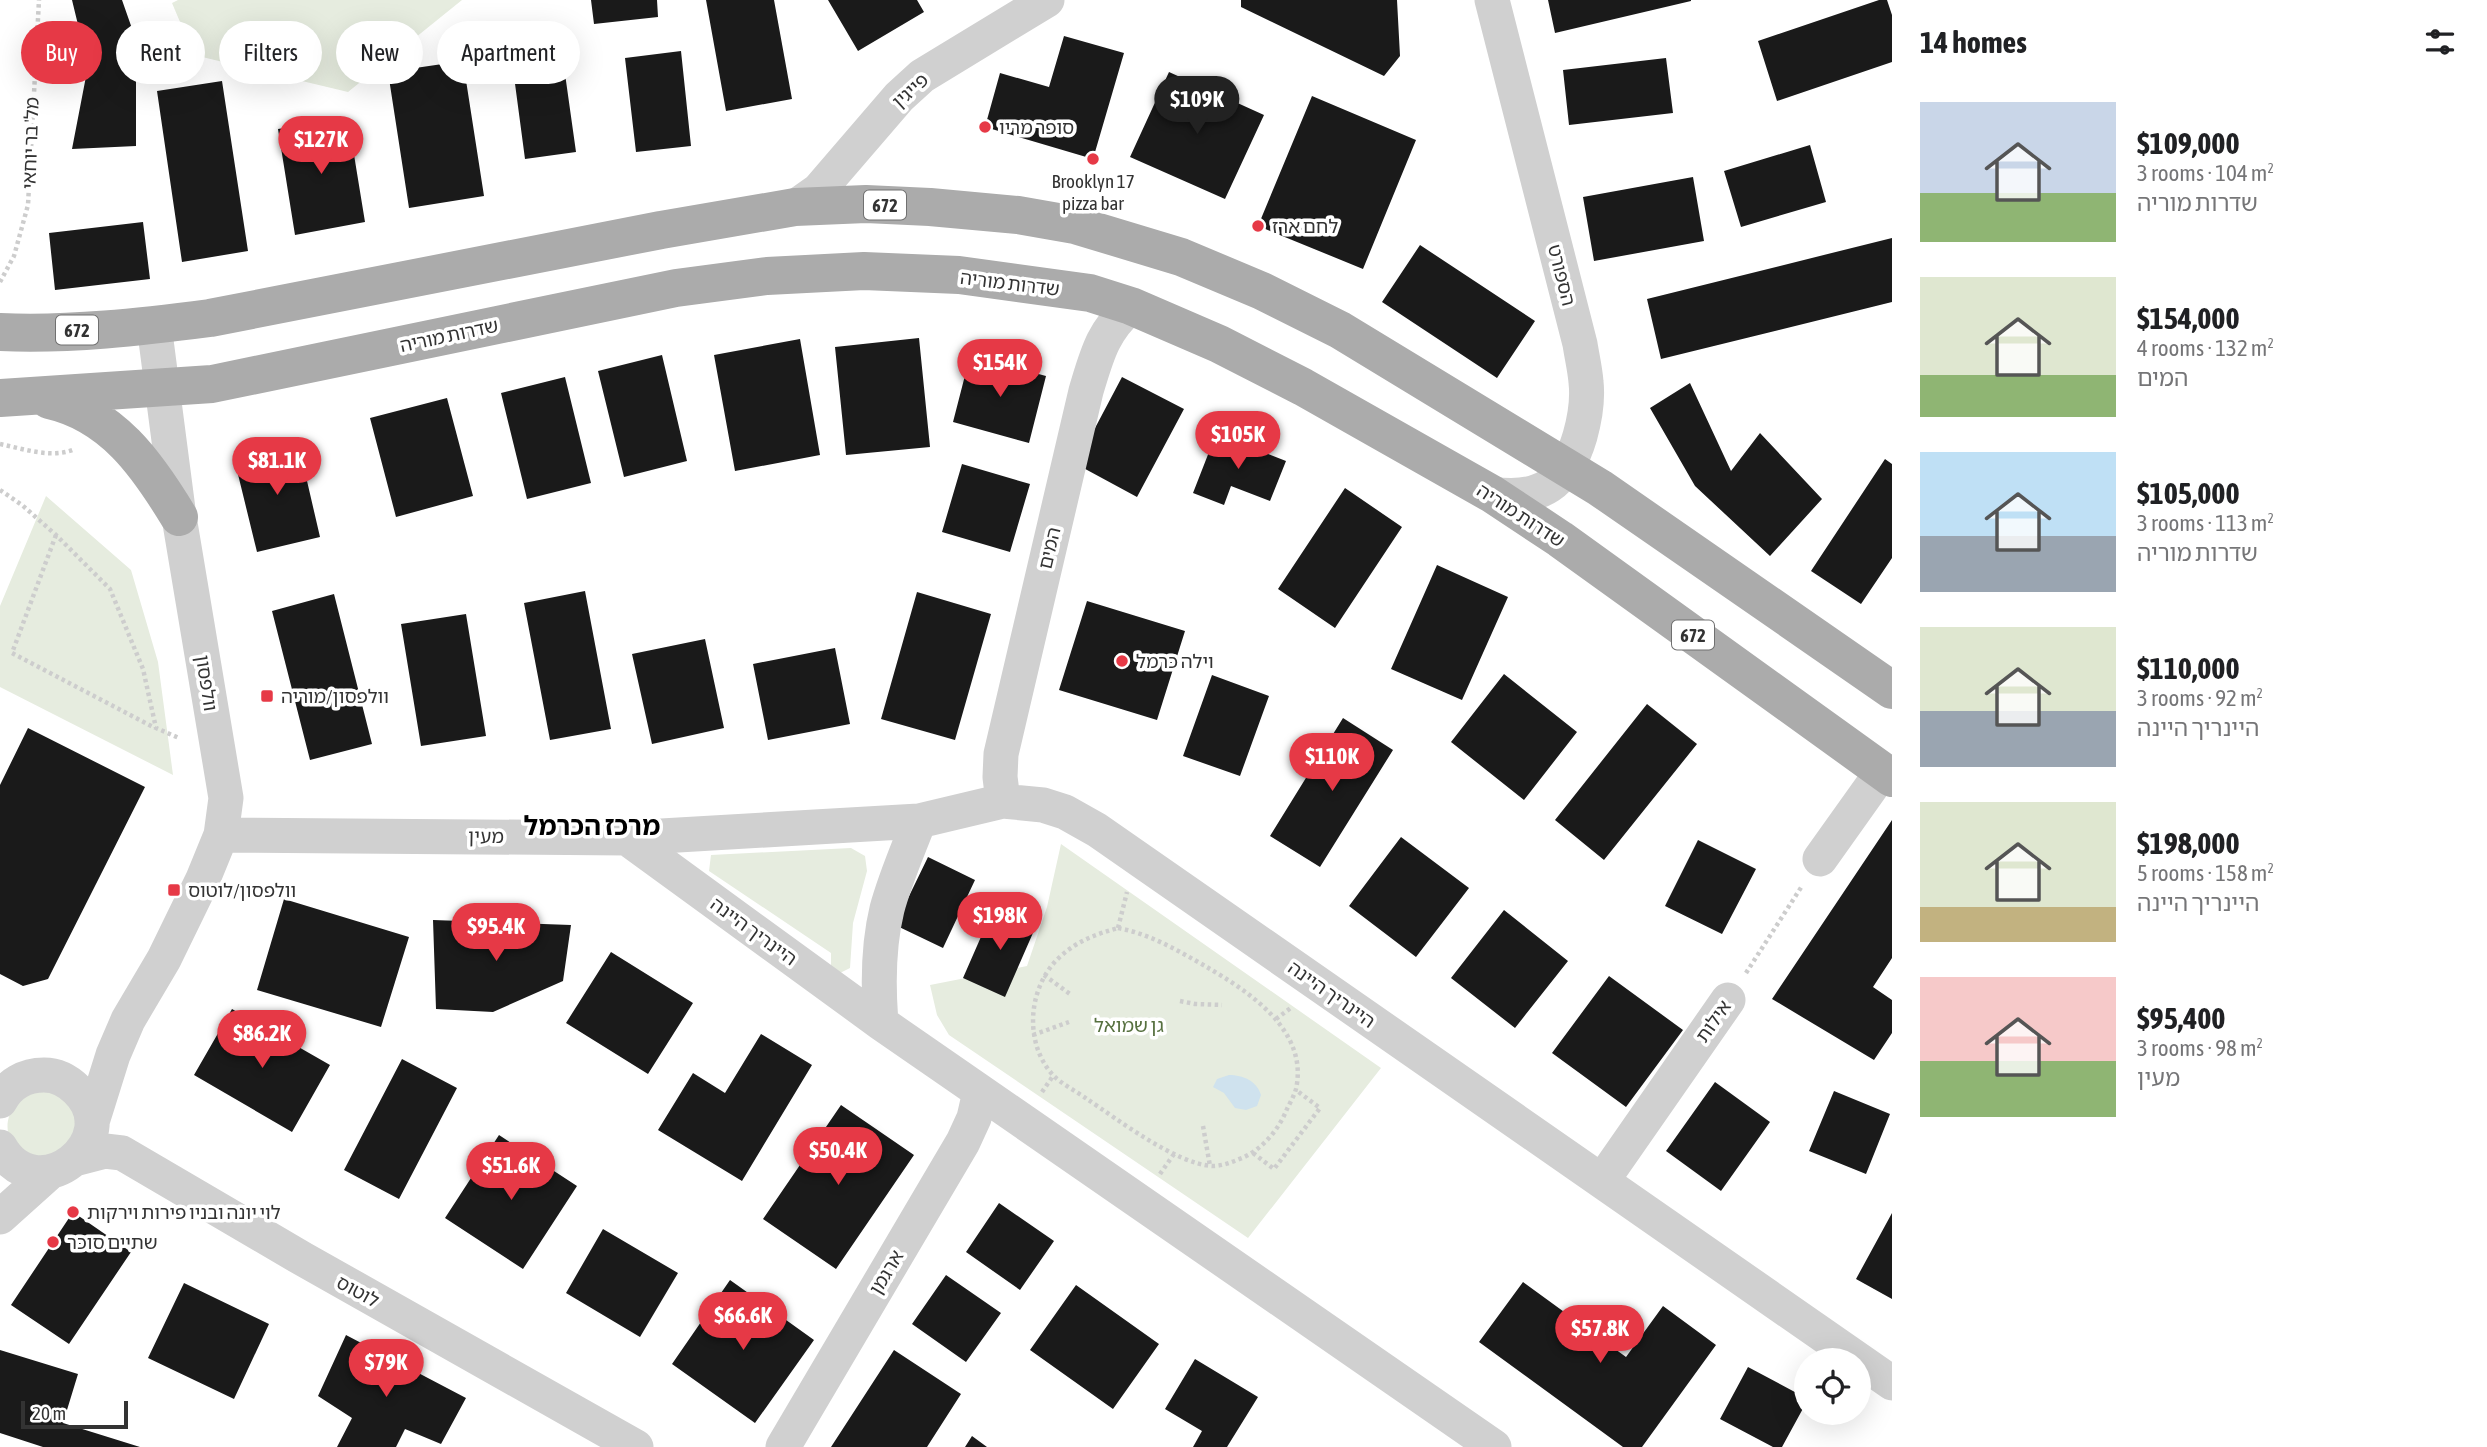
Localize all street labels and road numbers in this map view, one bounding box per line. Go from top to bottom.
street label: פייגין [887,68,933,112]
street label: מל' בר יוחאי [17,97,43,189]
road number: 672 [864,190,906,220]
street label: הספורט [1544,242,1580,308]
street label: שדרות מוריה [959,266,1061,300]
street label: שדרות מוריה [398,314,500,356]
road number: 672 [56,316,98,344]
street label: שדרות מוריה [1473,479,1569,551]
street label: המים [1034,525,1064,571]
road number: 672 [1672,620,1714,650]
street label: וולפסון [192,653,222,713]
street label: מעין [468,825,504,847]
street label: היינריך היינה [707,892,801,970]
street label: היינריך היינה [1284,956,1380,1032]
street label: אילות [1691,996,1735,1046]
street label: ארגמן [864,1246,908,1298]
street label: לוטוס [333,1270,383,1312]

